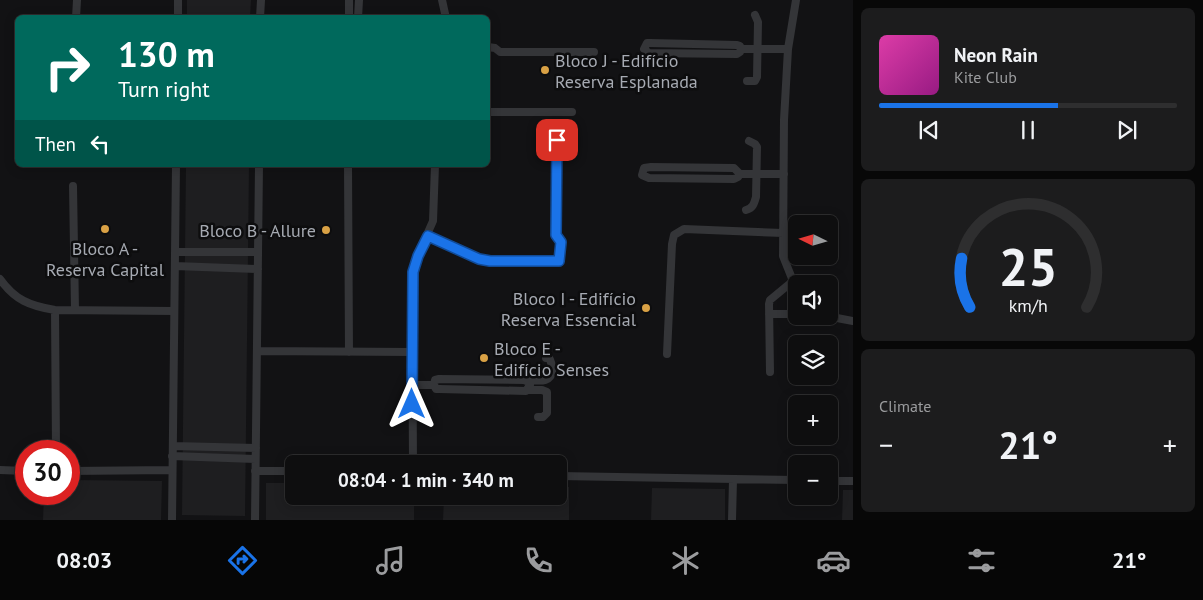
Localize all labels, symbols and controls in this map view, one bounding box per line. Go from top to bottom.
text: 130 m [118,31,215,77]
icon: right [35,35,100,100]
text: Neon Rain [954,43,1038,67]
place label: Bloco J - Edifício Reserva Esplanada [555,49,698,93]
marker: Bloco J - Edifício Reserva Esplanada [539,64,551,76]
text: Kite Club [954,67,1017,87]
text: Turn right [118,75,210,103]
icon: previous [915,116,943,144]
icon: pause [1014,116,1042,144]
icon: next [1113,116,1141,144]
pin [536,119,578,161]
icon: arrive [543,126,571,154]
icon: left [86,130,114,158]
text: Then [35,132,76,156]
north arrow [788,215,838,265]
map controls [788,215,838,505]
place label: Bloco B - Allure [199,219,316,242]
marker: Bloco A - Reserva Capital [99,223,111,235]
marker: Bloco B - Allure [320,224,332,236]
text: 25 [999,233,1057,300]
place label: Bloco A - Reserva Capital [46,237,165,281]
button: sound [788,275,838,325]
place label: Bloco I - Edifício Reserva Essencial [501,287,637,331]
text: km/h [1008,294,1048,317]
marker: Bloco I - Edifício Reserva Essencial [640,302,652,314]
button: layers [788,335,838,385]
place label: Bloco E - Edifício Senses [494,337,609,381]
marker: Bloco E - Edifício Senses [478,352,490,364]
position arrow [385,377,437,429]
button: + [788,395,838,445]
text: Climate [879,396,931,416]
text: 21° [998,420,1058,469]
text: − [879,426,893,463]
text: + [1163,426,1177,463]
speed limit sign: 30 [15,440,80,505]
button: − [788,455,838,505]
text: 08:04 · 1 min · 340 m [338,468,514,492]
icon: directions [225,543,260,578]
icon: music [373,543,408,578]
icon: phone [521,543,556,578]
icon: climate [668,543,703,578]
icon: car [816,543,851,578]
icon: filters [964,543,999,578]
text: 08:03 [56,546,112,574]
text: 21° [1112,546,1146,574]

